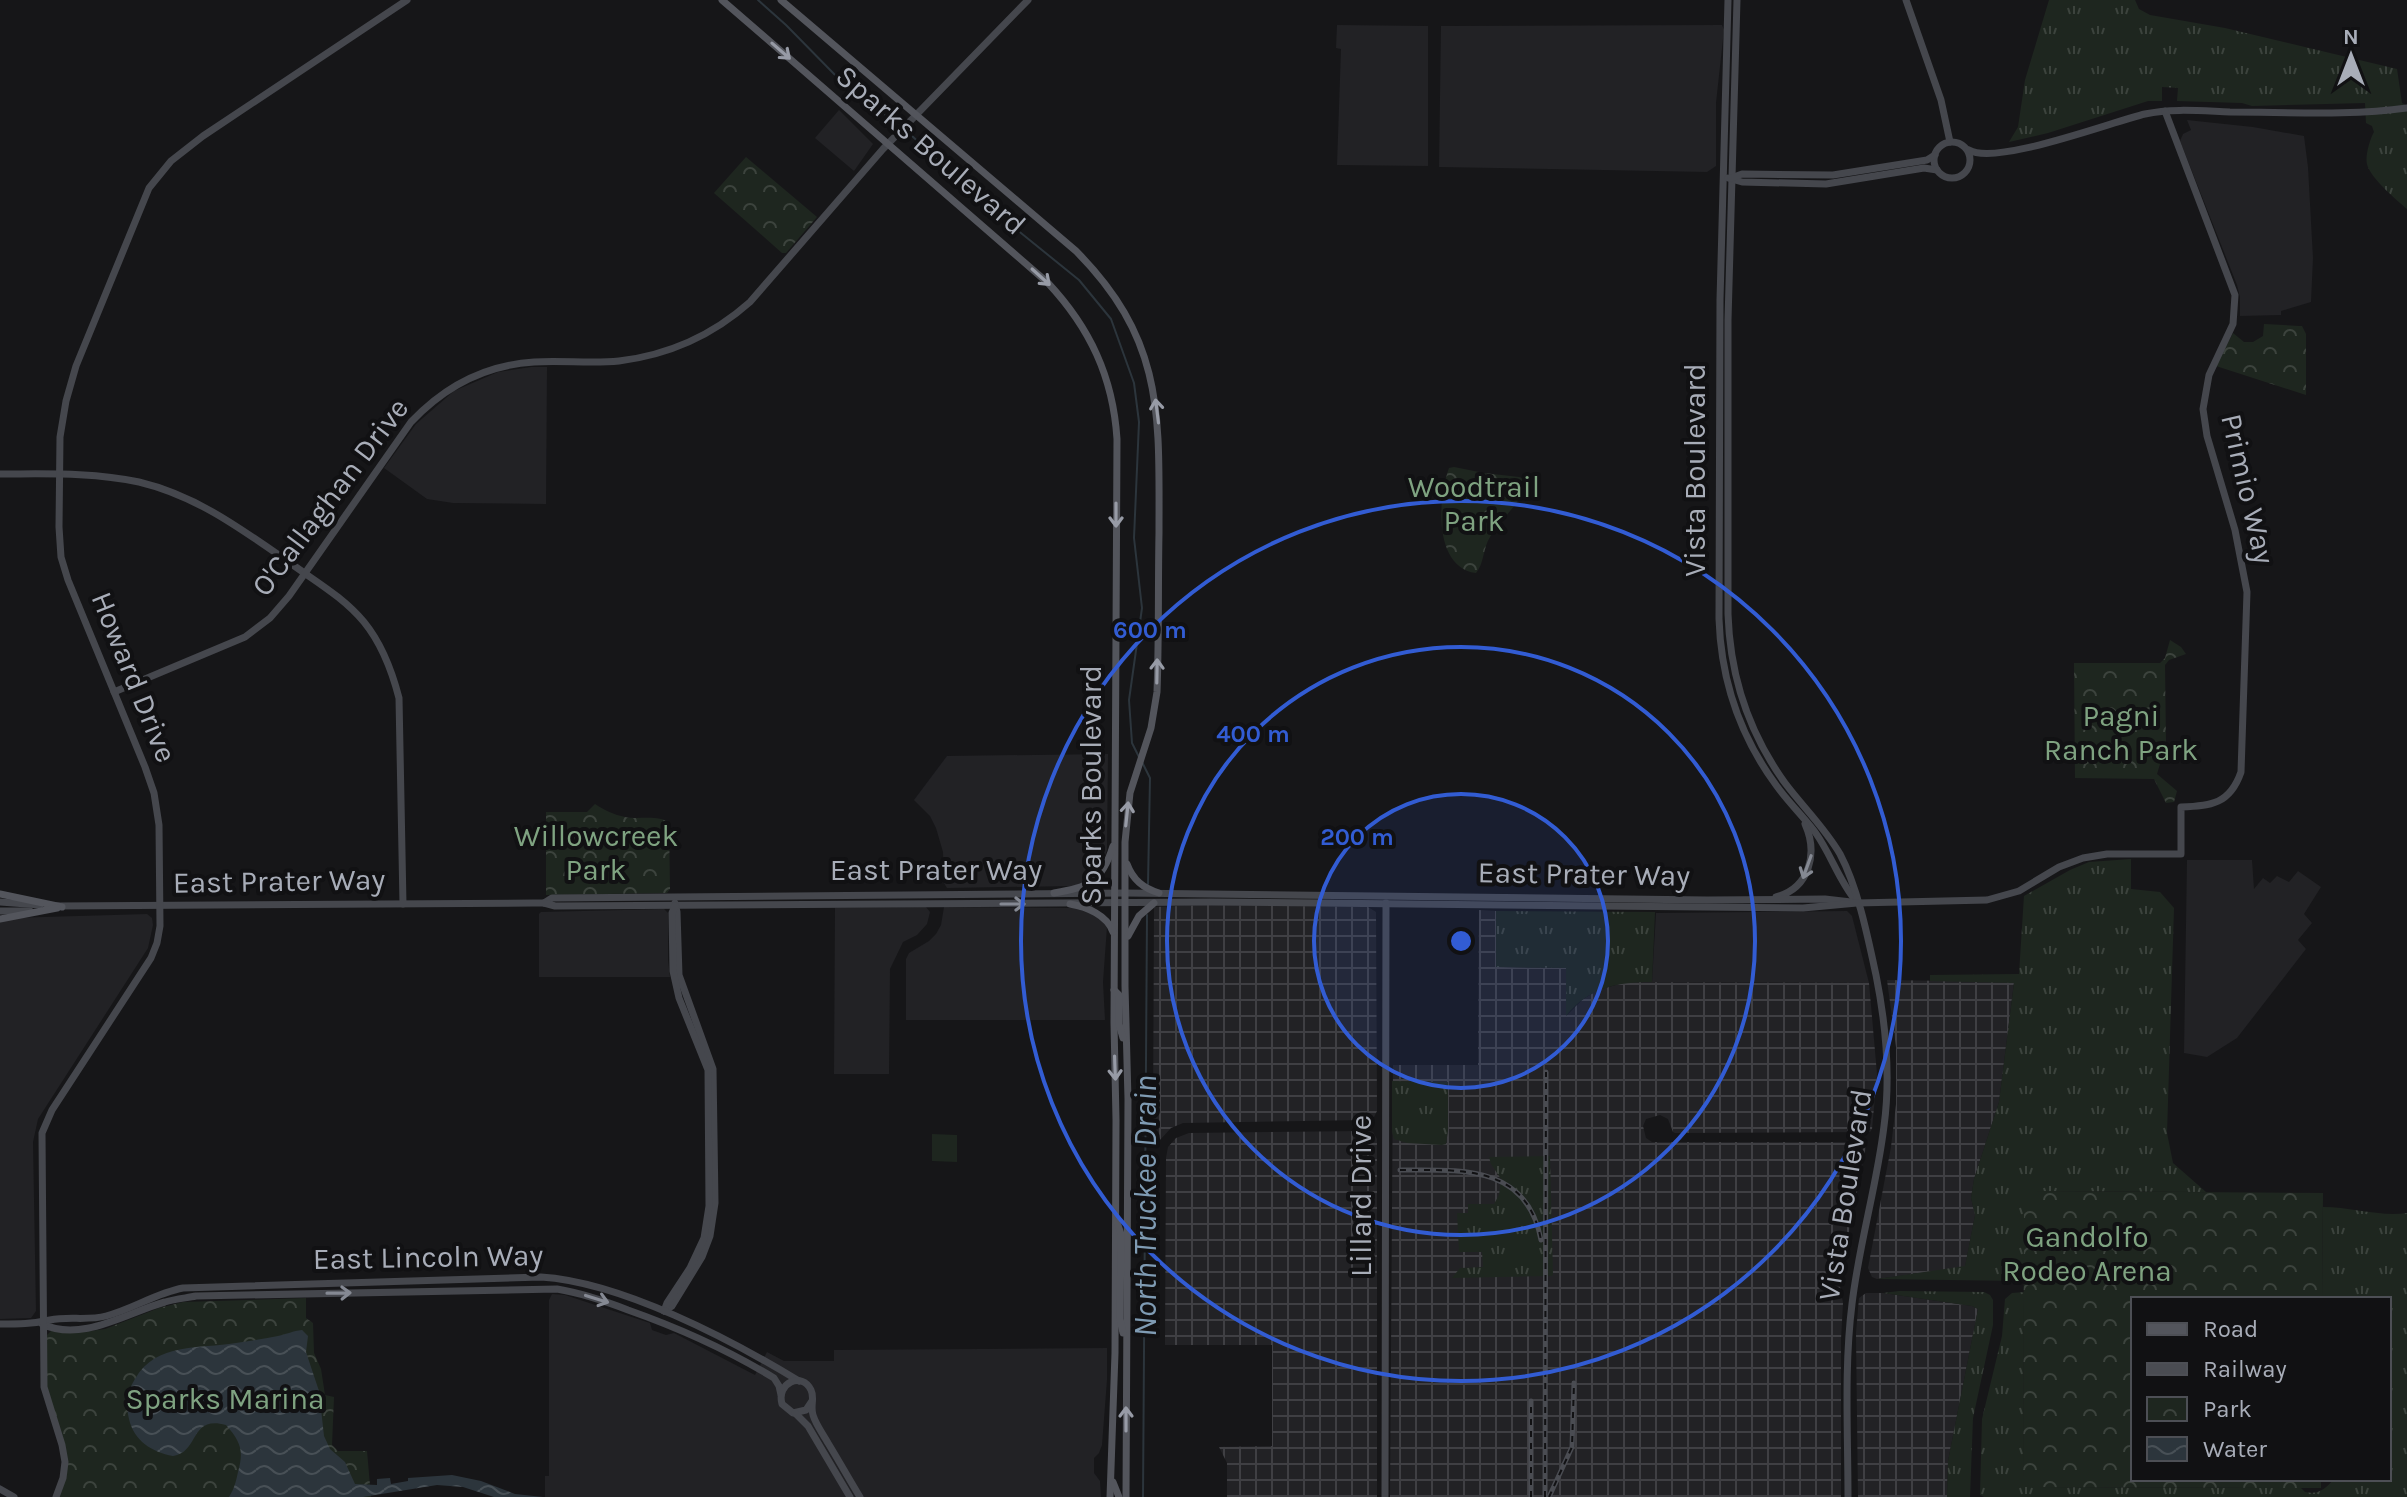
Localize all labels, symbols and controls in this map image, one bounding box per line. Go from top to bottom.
north arrow [2311,16,2391,96]
text: N [2343,24,2359,50]
one-way arrow [770,42,790,60]
street label: Sparks Boulevard [829,58,1033,242]
one-way arrow [1030,268,1050,286]
street label: Vista Boulevard [1677,363,1713,577]
street label: O'Callaghan Drive [244,391,416,603]
one-way arrow [1149,399,1164,424]
street label: Primio Way [2213,410,2283,568]
park label: Woodtrail Park [1408,469,1540,539]
one-way arrow [1108,501,1124,528]
street label: Howard Drive [83,587,185,767]
text: 600 m [1113,616,1187,644]
one-way arrow [1150,658,1165,685]
street label: Sparks Boulevard [1073,665,1109,905]
park label: Pagni Ranch Park [2044,698,2198,768]
text: 400 m [1216,720,1290,748]
one-way arrow [1120,801,1135,828]
park label: Willowcreek Park [514,818,678,888]
text: 200 m [1320,823,1394,851]
street label: East Prater Way [830,852,1042,888]
street label: East Prater Way [1477,854,1691,894]
one-way arrow [1799,854,1814,879]
street label: East Prater Way [172,861,386,901]
one-way arrow [999,896,1026,912]
centre of rings [1447,927,1475,955]
one-way arrow [1107,1054,1122,1081]
water label: North Truckee Drain [1127,1075,1164,1337]
street label: Vista Boulevard [1811,1087,1879,1303]
street label: Lillard Drive [1343,1115,1379,1277]
park label: Gandolfo Rodeo Arena [2002,1219,2172,1289]
street label: East Lincoln Way [312,1237,544,1277]
one-way arrow [325,1285,352,1301]
one-way arrow [584,1292,610,1307]
legend [2131,1297,2391,1481]
text: Road [2203,1315,2258,1343]
text: Railway [2203,1355,2287,1383]
park label: Sparks Marina [125,1381,325,1417]
text: Park [2203,1395,2252,1423]
one-way arrow [1118,1406,1134,1433]
text: Water [2203,1435,2267,1463]

